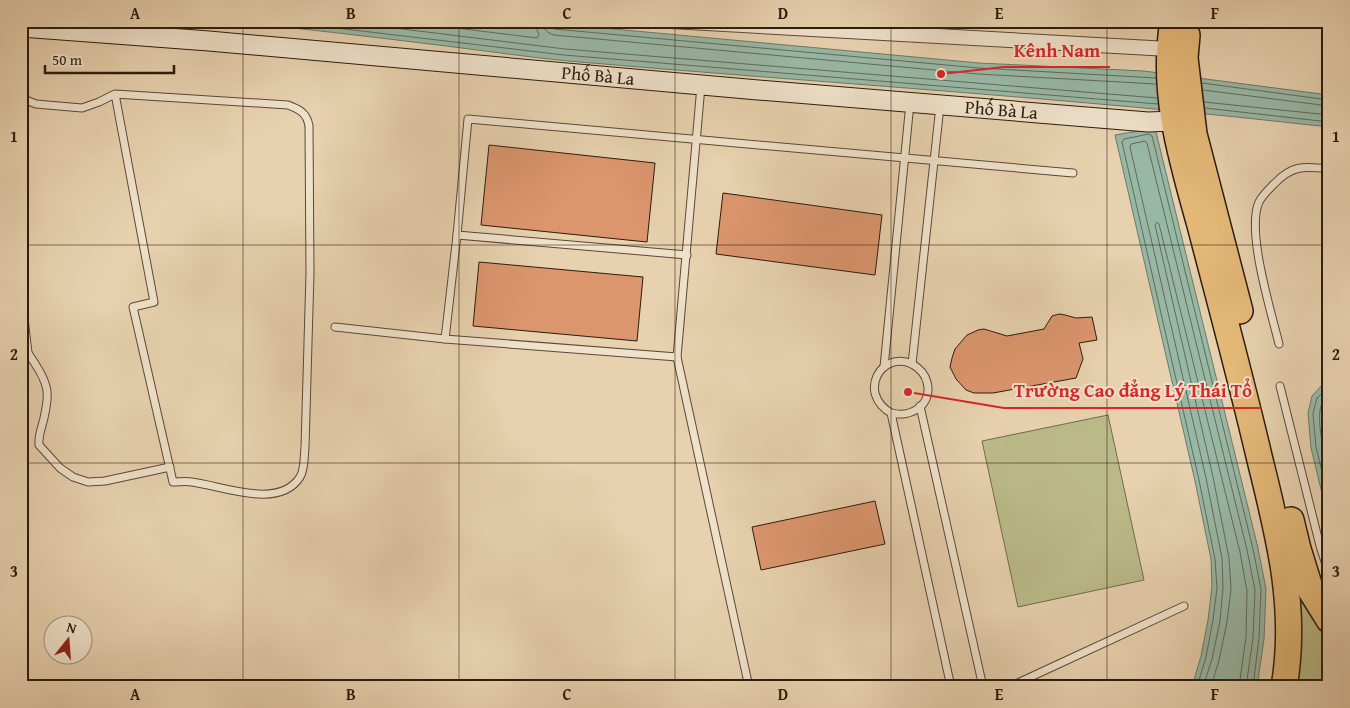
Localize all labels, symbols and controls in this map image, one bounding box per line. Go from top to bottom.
text: A [130,1,141,25]
text: B [346,1,356,25]
text: C [562,1,572,25]
text: D [778,1,788,25]
text: E [995,1,1004,25]
text: F [1211,1,1219,25]
callout: Kênh Nam [1004,33,1110,67]
text: Kênh Nam [1014,36,1101,64]
scale bar [45,42,174,74]
text: 50 m [52,49,83,70]
street label: Phố Bà La [560,59,636,92]
street label: Phố Bà La [964,93,1039,126]
text: 1 [10,124,18,148]
text: 1 [1332,124,1340,148]
text: 2 [10,342,18,366]
text: 2 [1332,342,1340,366]
callout: Trường Cao đẳng Lý Thái Tổ [1004,374,1262,408]
text: Trường Cao đẳng Lý Thái Tổ [1014,376,1252,404]
text: 3 [10,559,18,583]
text: 3 [1332,559,1340,583]
north arrow [42,616,92,666]
text: N [64,617,80,639]
text: A [130,682,141,706]
text: B [346,682,356,706]
text: C [562,682,572,706]
text: D [778,682,788,706]
text: E [995,682,1004,706]
text: F [1211,682,1219,706]

